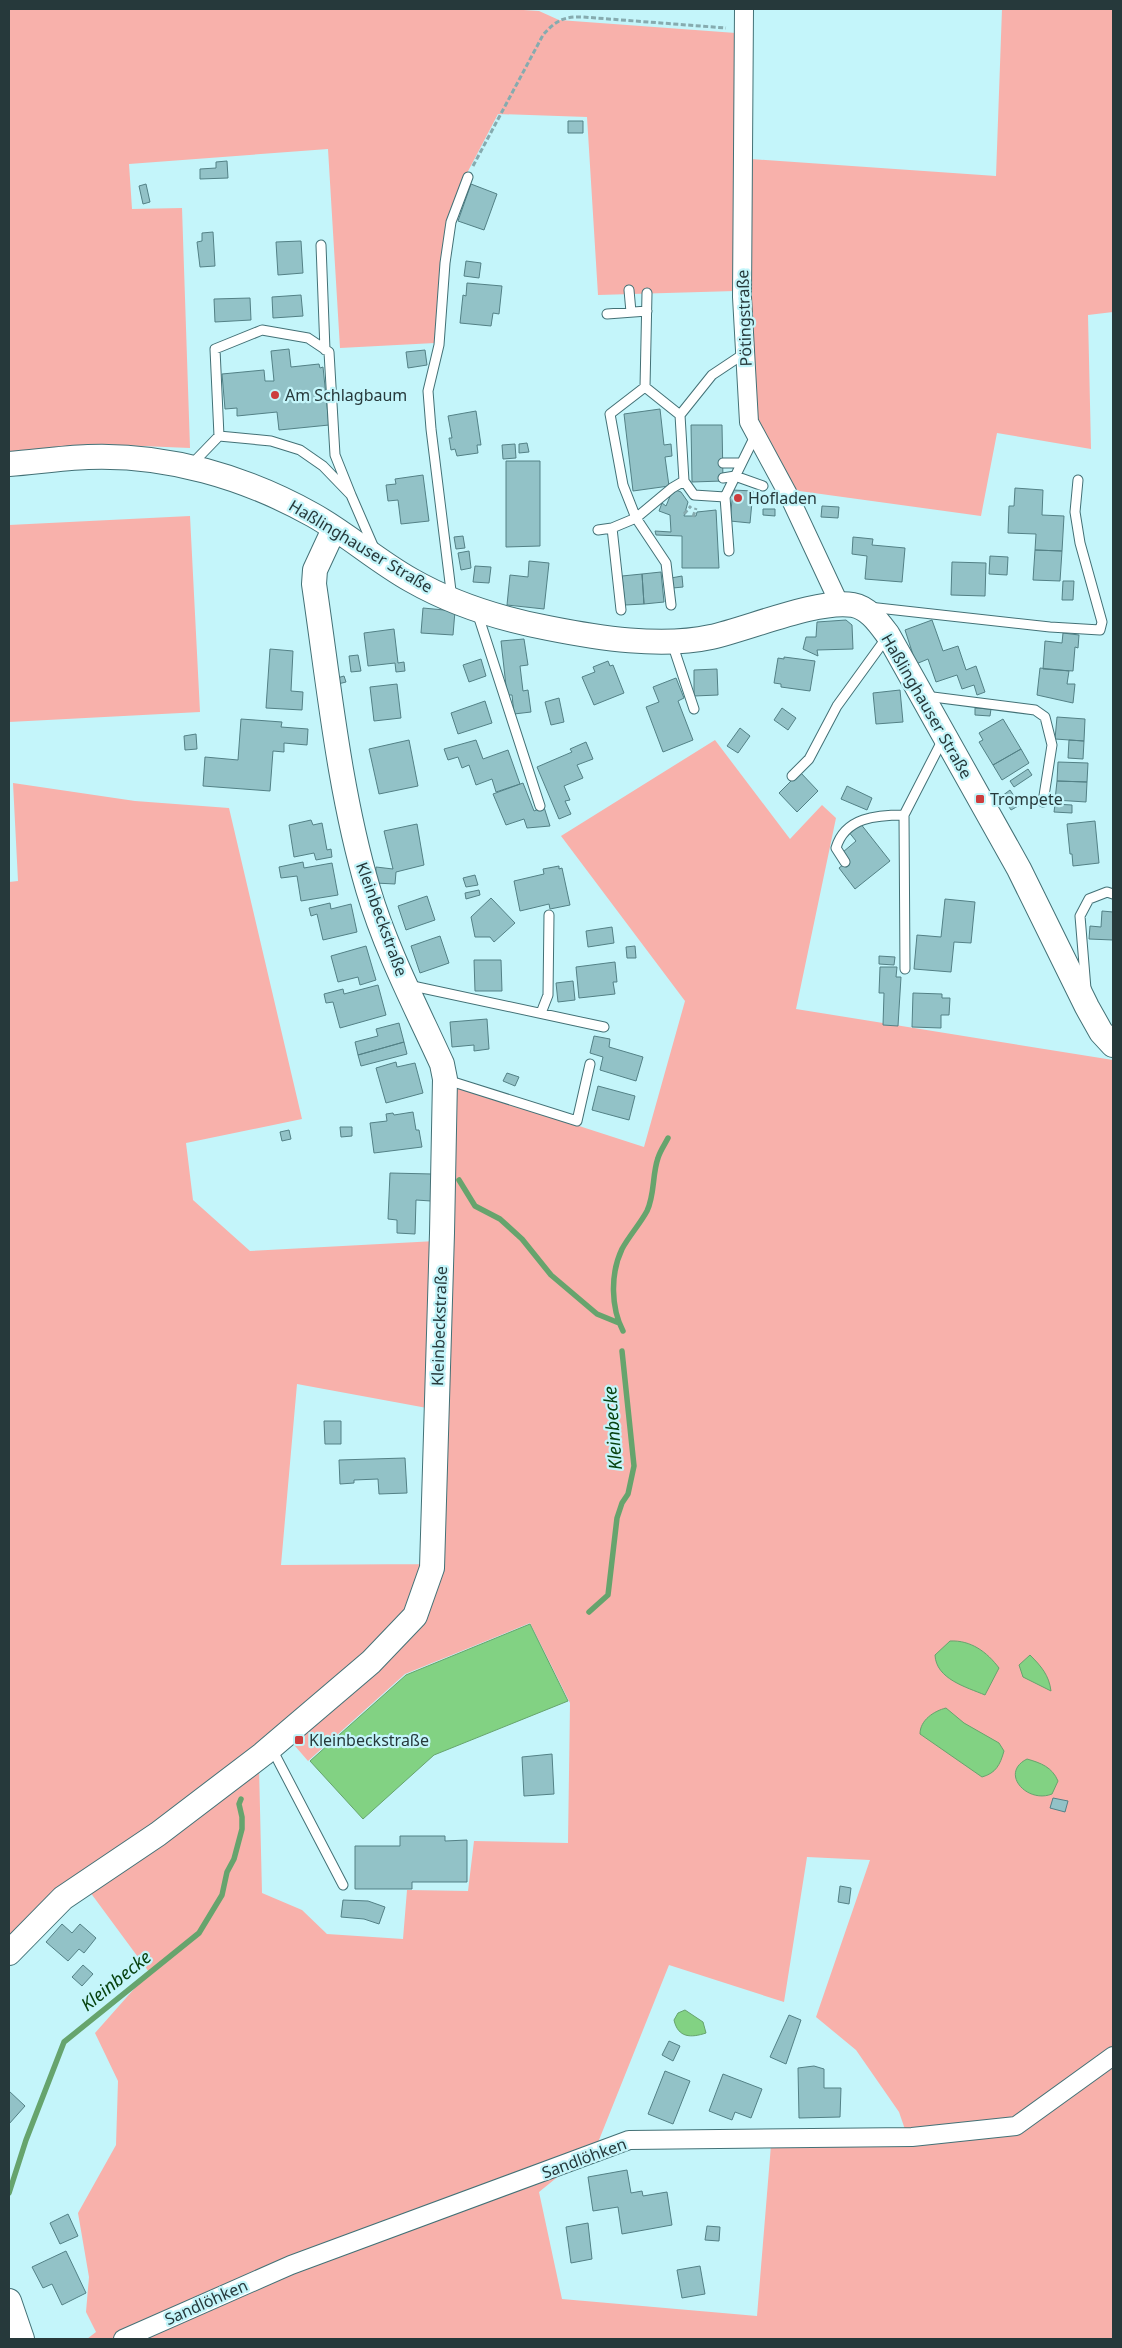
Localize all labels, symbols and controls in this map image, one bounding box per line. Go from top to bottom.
street label: Pötingstraße [731,269,757,367]
place label: Am Schlagbaum [285,384,407,406]
marker: Am Schlagbaum [269,389,281,401]
place label: Hofladen [748,487,817,509]
marker: Hofladen [732,492,744,504]
street label: Haßlinghauser Straße [285,494,437,598]
street label: Haßlinghauser Straße [876,629,978,783]
place label: Trompete [990,788,1063,810]
marker: Trompete [974,793,986,805]
street label: Kleinbeckstraße [351,859,413,979]
street label: Kleinbeckstraße [426,1266,452,1386]
water label: Kleinbecke [597,1385,627,1471]
place label: Kleinbeckstraße [309,1729,429,1751]
marker: Kleinbeckstraße [293,1734,305,1746]
water label: Kleinbecke [75,1944,156,2016]
street label: Sandlöhken [539,2133,629,2183]
street label: Sandlöhken [161,2274,251,2330]

